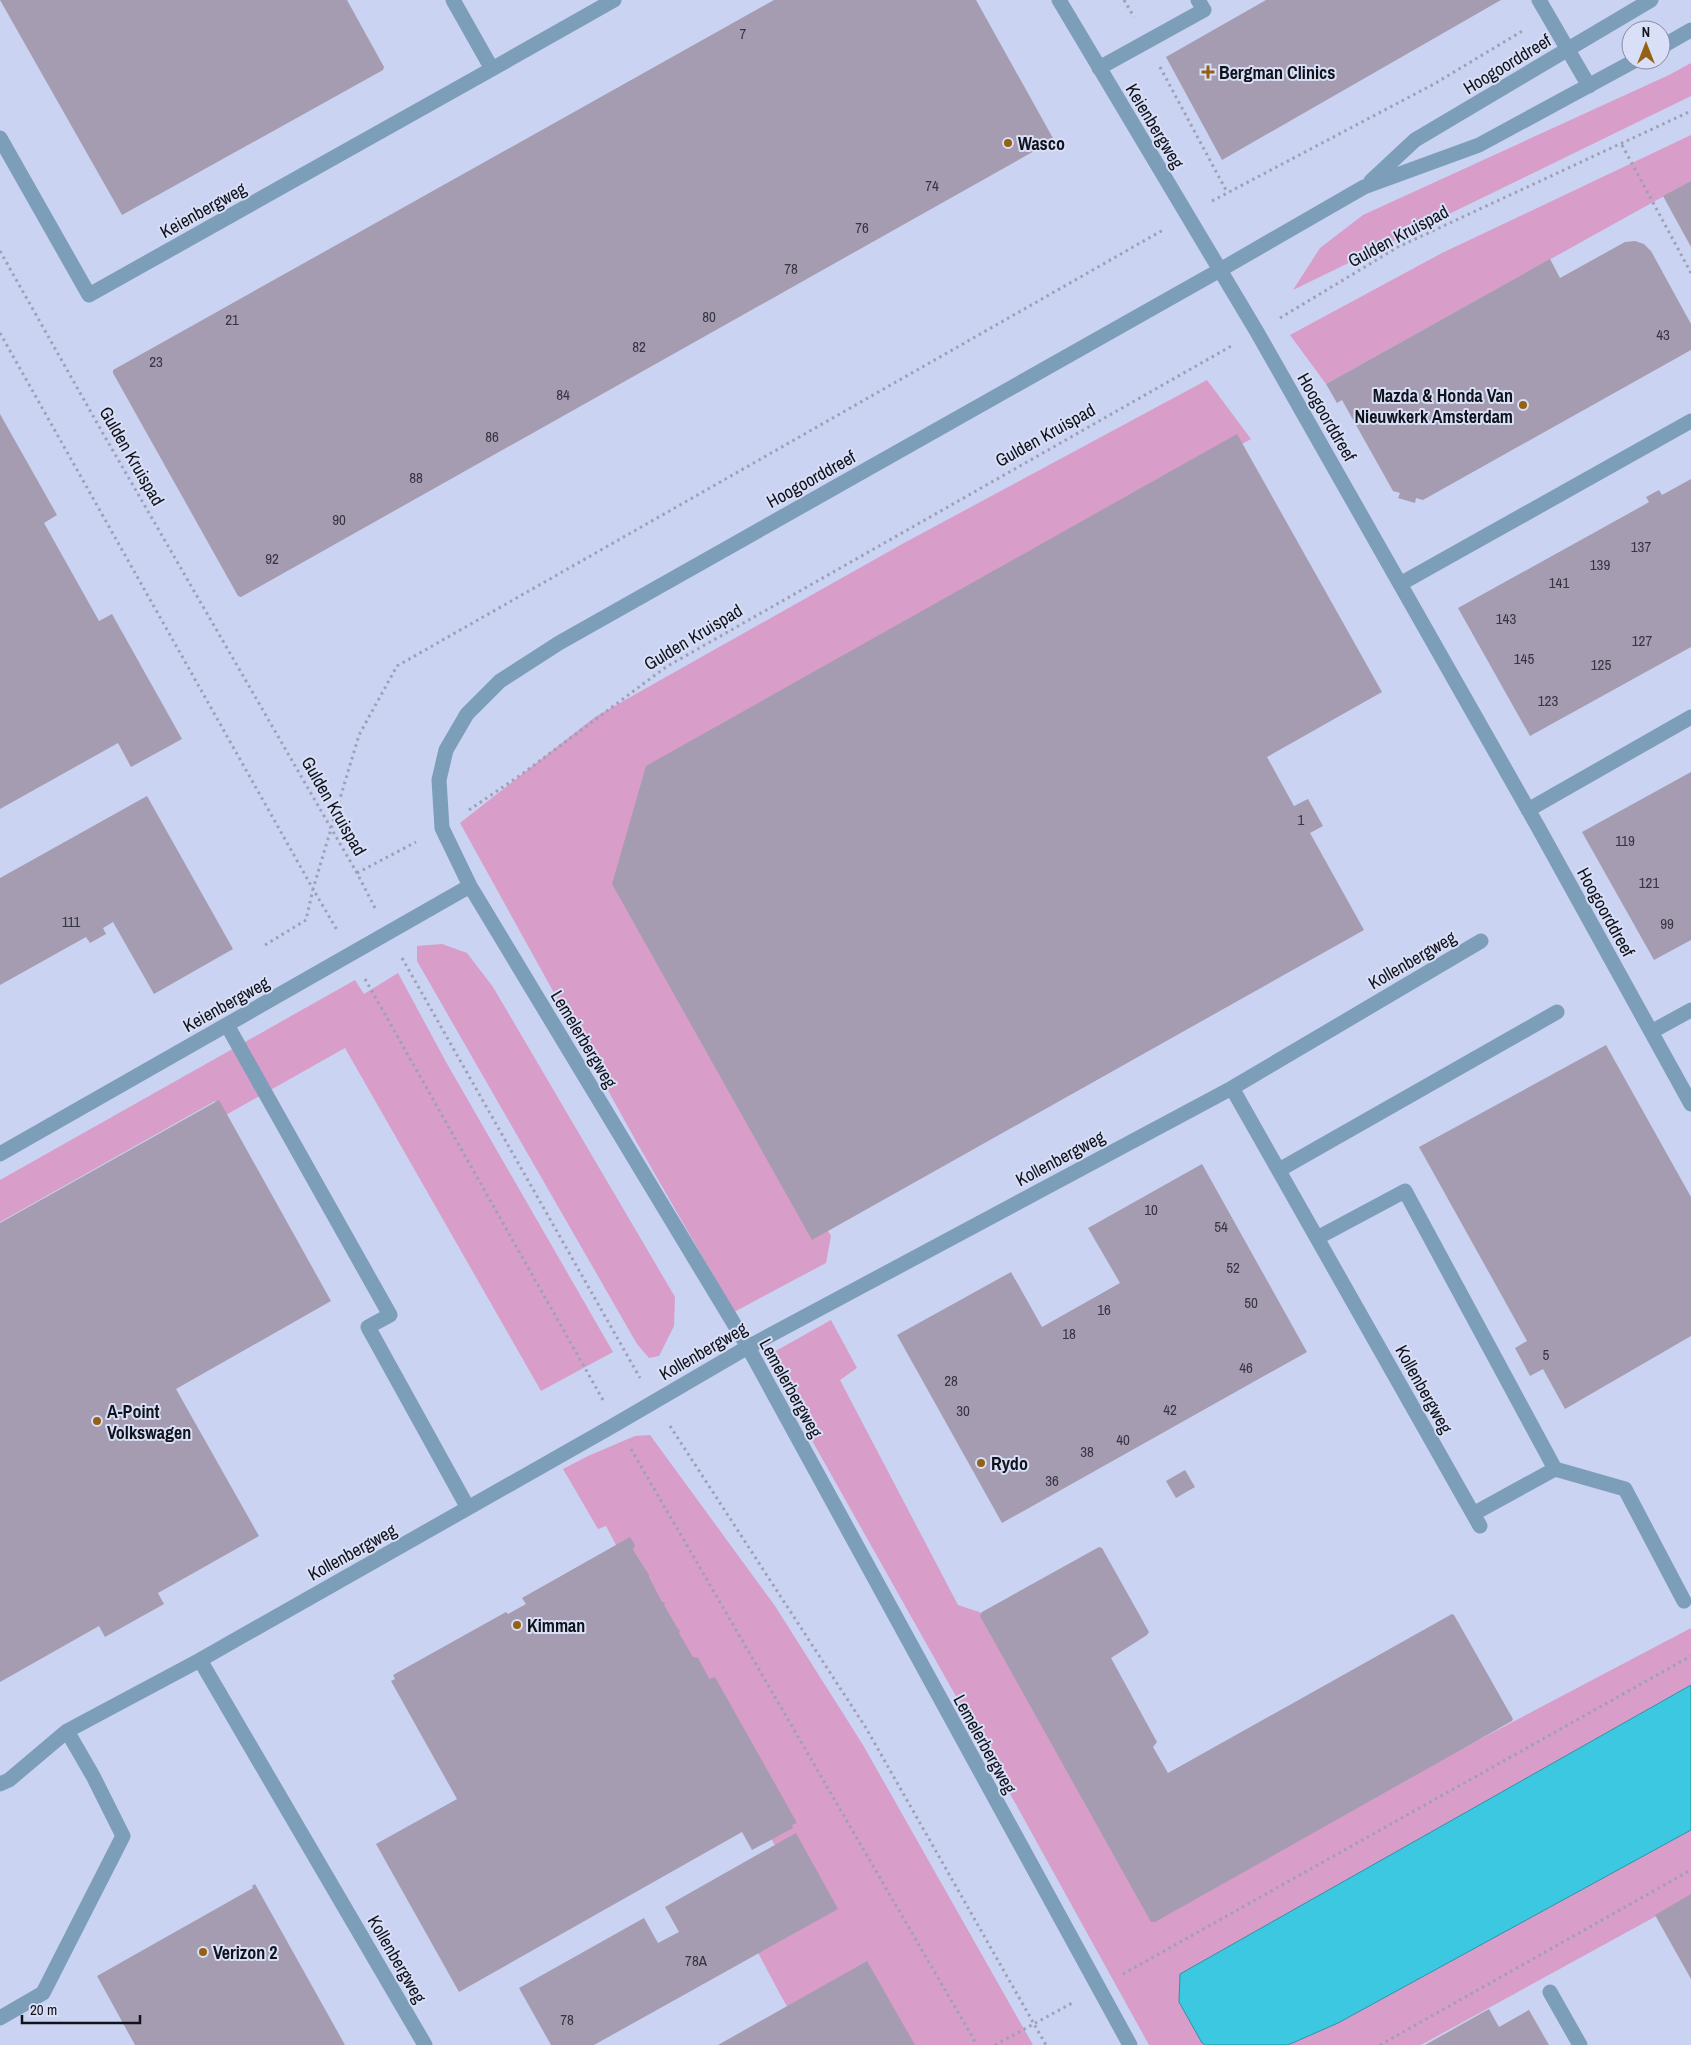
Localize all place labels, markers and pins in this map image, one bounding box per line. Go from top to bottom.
place label: Bergman Clinics [1219,60,1335,85]
marker: Bergman Clinics [1201,65,1215,79]
place label: Wasco [1018,131,1065,156]
marker: Wasco [1002,137,1014,149]
place label: Mazda & Honda Van Nieuwkerk Amsterdam [1354,383,1513,429]
marker: Mazda & Honda Van Nieuwkerk Amsterdam [1517,399,1529,411]
place label: A-Point Volkswagen [107,1399,191,1445]
marker: A-Point Volkswagen [91,1415,103,1427]
place label: Rydo [991,1451,1028,1476]
marker: Rydo [975,1457,987,1469]
place label: Kimman [527,1613,585,1638]
marker: Kimman [511,1619,523,1631]
place label: Verizon 2 [213,1940,278,1965]
marker: Verizon 2 [197,1946,209,1958]

